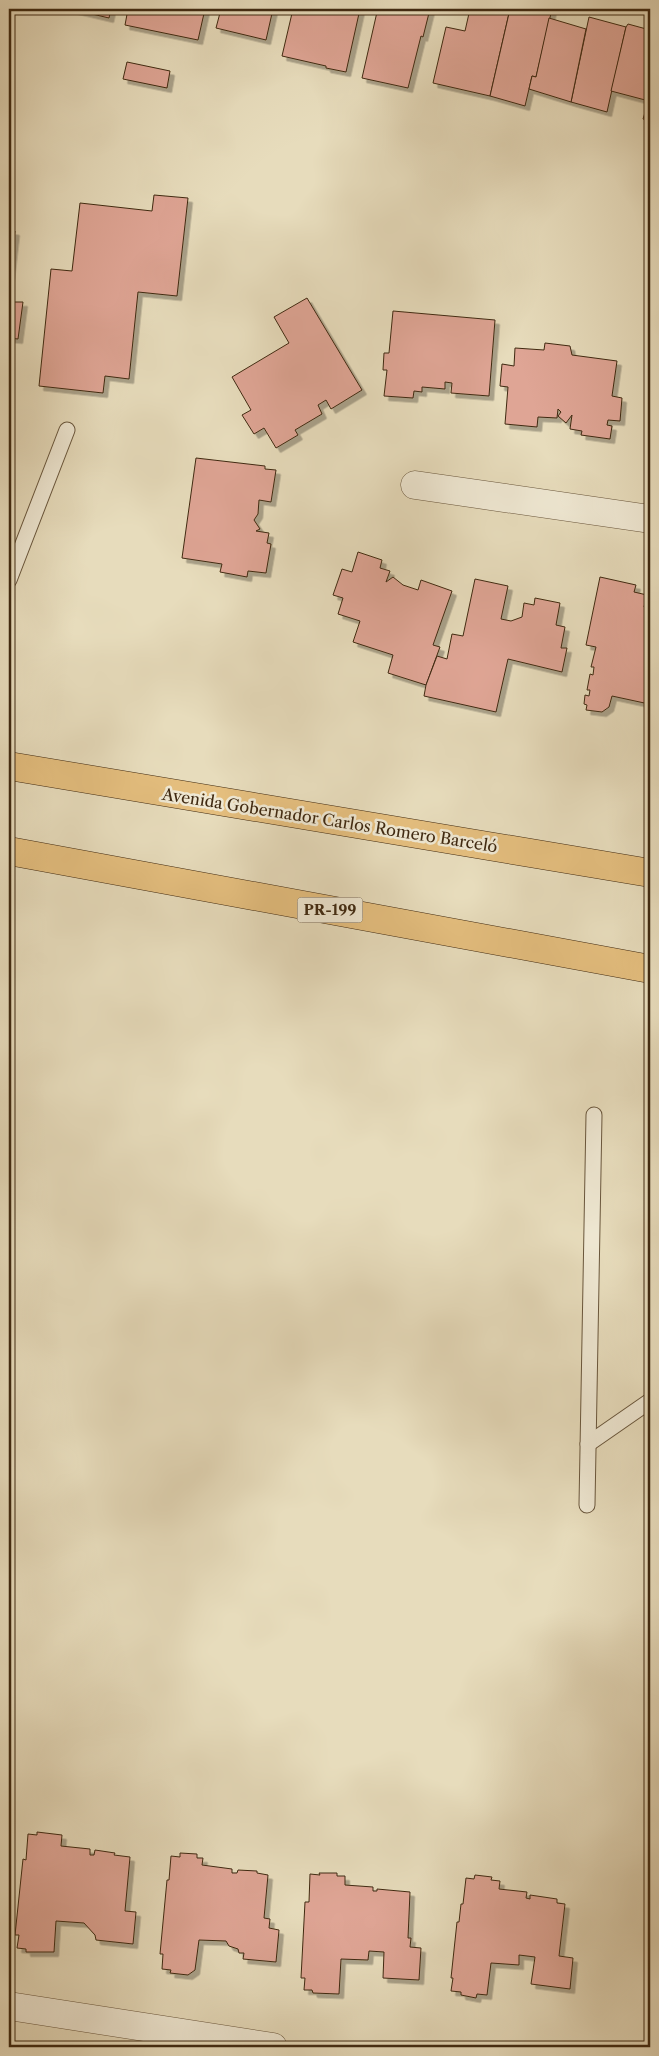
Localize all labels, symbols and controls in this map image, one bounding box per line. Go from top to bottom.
street label: Avenida Gobernador Carlos Romero Barceló [160,783,499,856]
road number: PR-199 [298,898,362,922]

